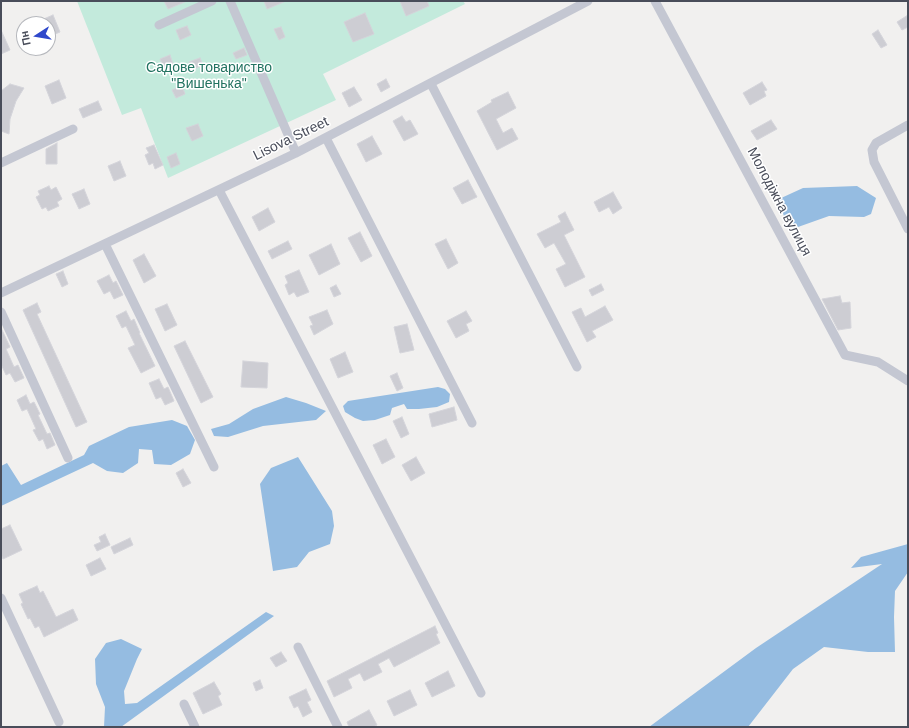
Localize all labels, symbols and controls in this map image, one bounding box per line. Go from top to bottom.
north arrow [16,16,56,56]
text: Пн [18,30,33,47]
park label: Садове товариство "Вишенька" [146,60,272,92]
street label: Lisova Street [251,114,331,164]
street label: Молодіжна вулиця [743,145,815,259]

